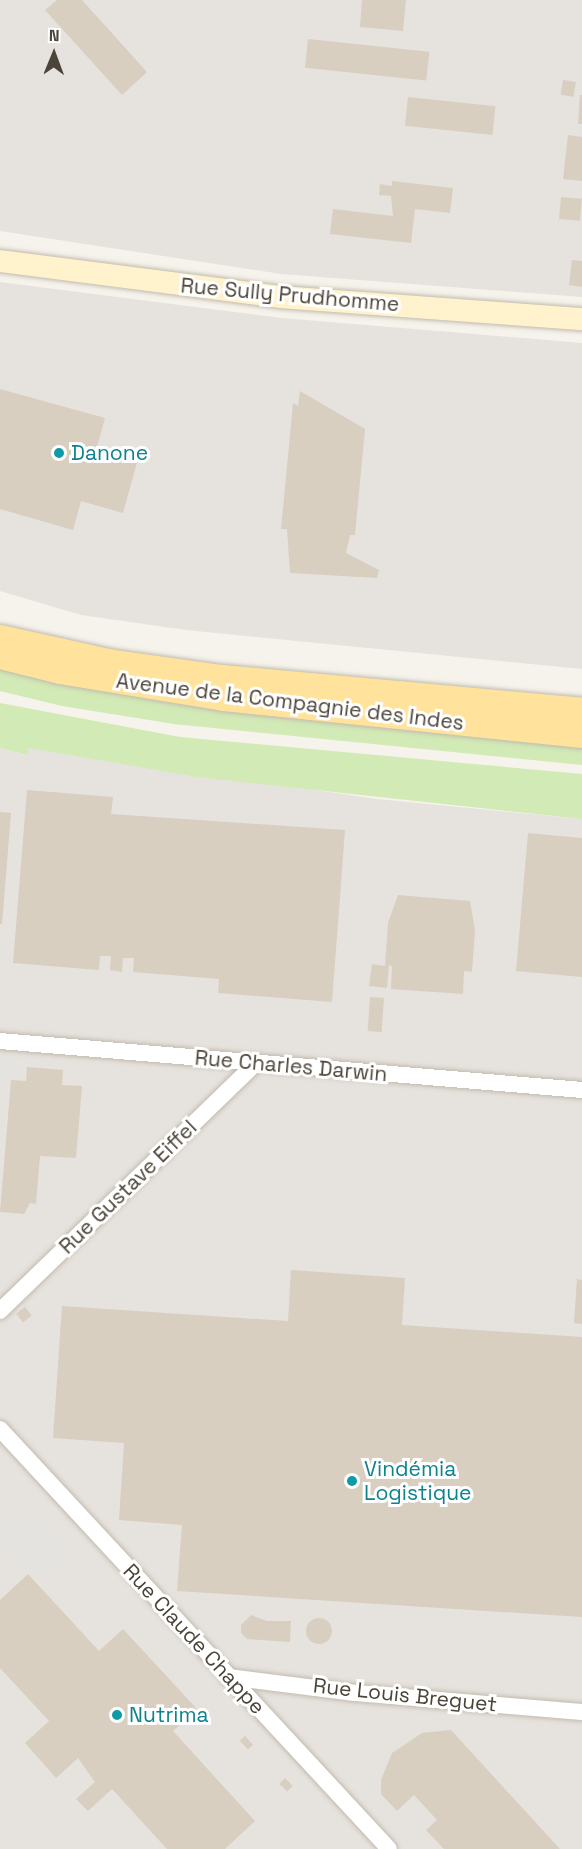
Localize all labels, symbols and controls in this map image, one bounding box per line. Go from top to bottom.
north arrow [24,24,84,84]
text: N [49,25,60,46]
street label: Rue Sully Prudhomme [180,273,400,317]
place label: Danone [71,440,148,466]
marker: Danone [52,446,66,460]
street label: Avenue de la Compagnie des Indes [115,668,465,736]
street label: Rue Charles Darwin [194,1045,388,1087]
street label: Rue Gustave Eiffel [54,1115,202,1259]
place label: Vindémia Logistique [364,1456,471,1506]
marker: Vindémia Logistique [345,1474,359,1488]
street label: Rue Claude Chappe [118,1559,270,1719]
street label: Rue Louis Breguet [312,1673,498,1717]
place label: Nutrima [129,1702,209,1728]
marker: Nutrima [110,1708,124,1722]

